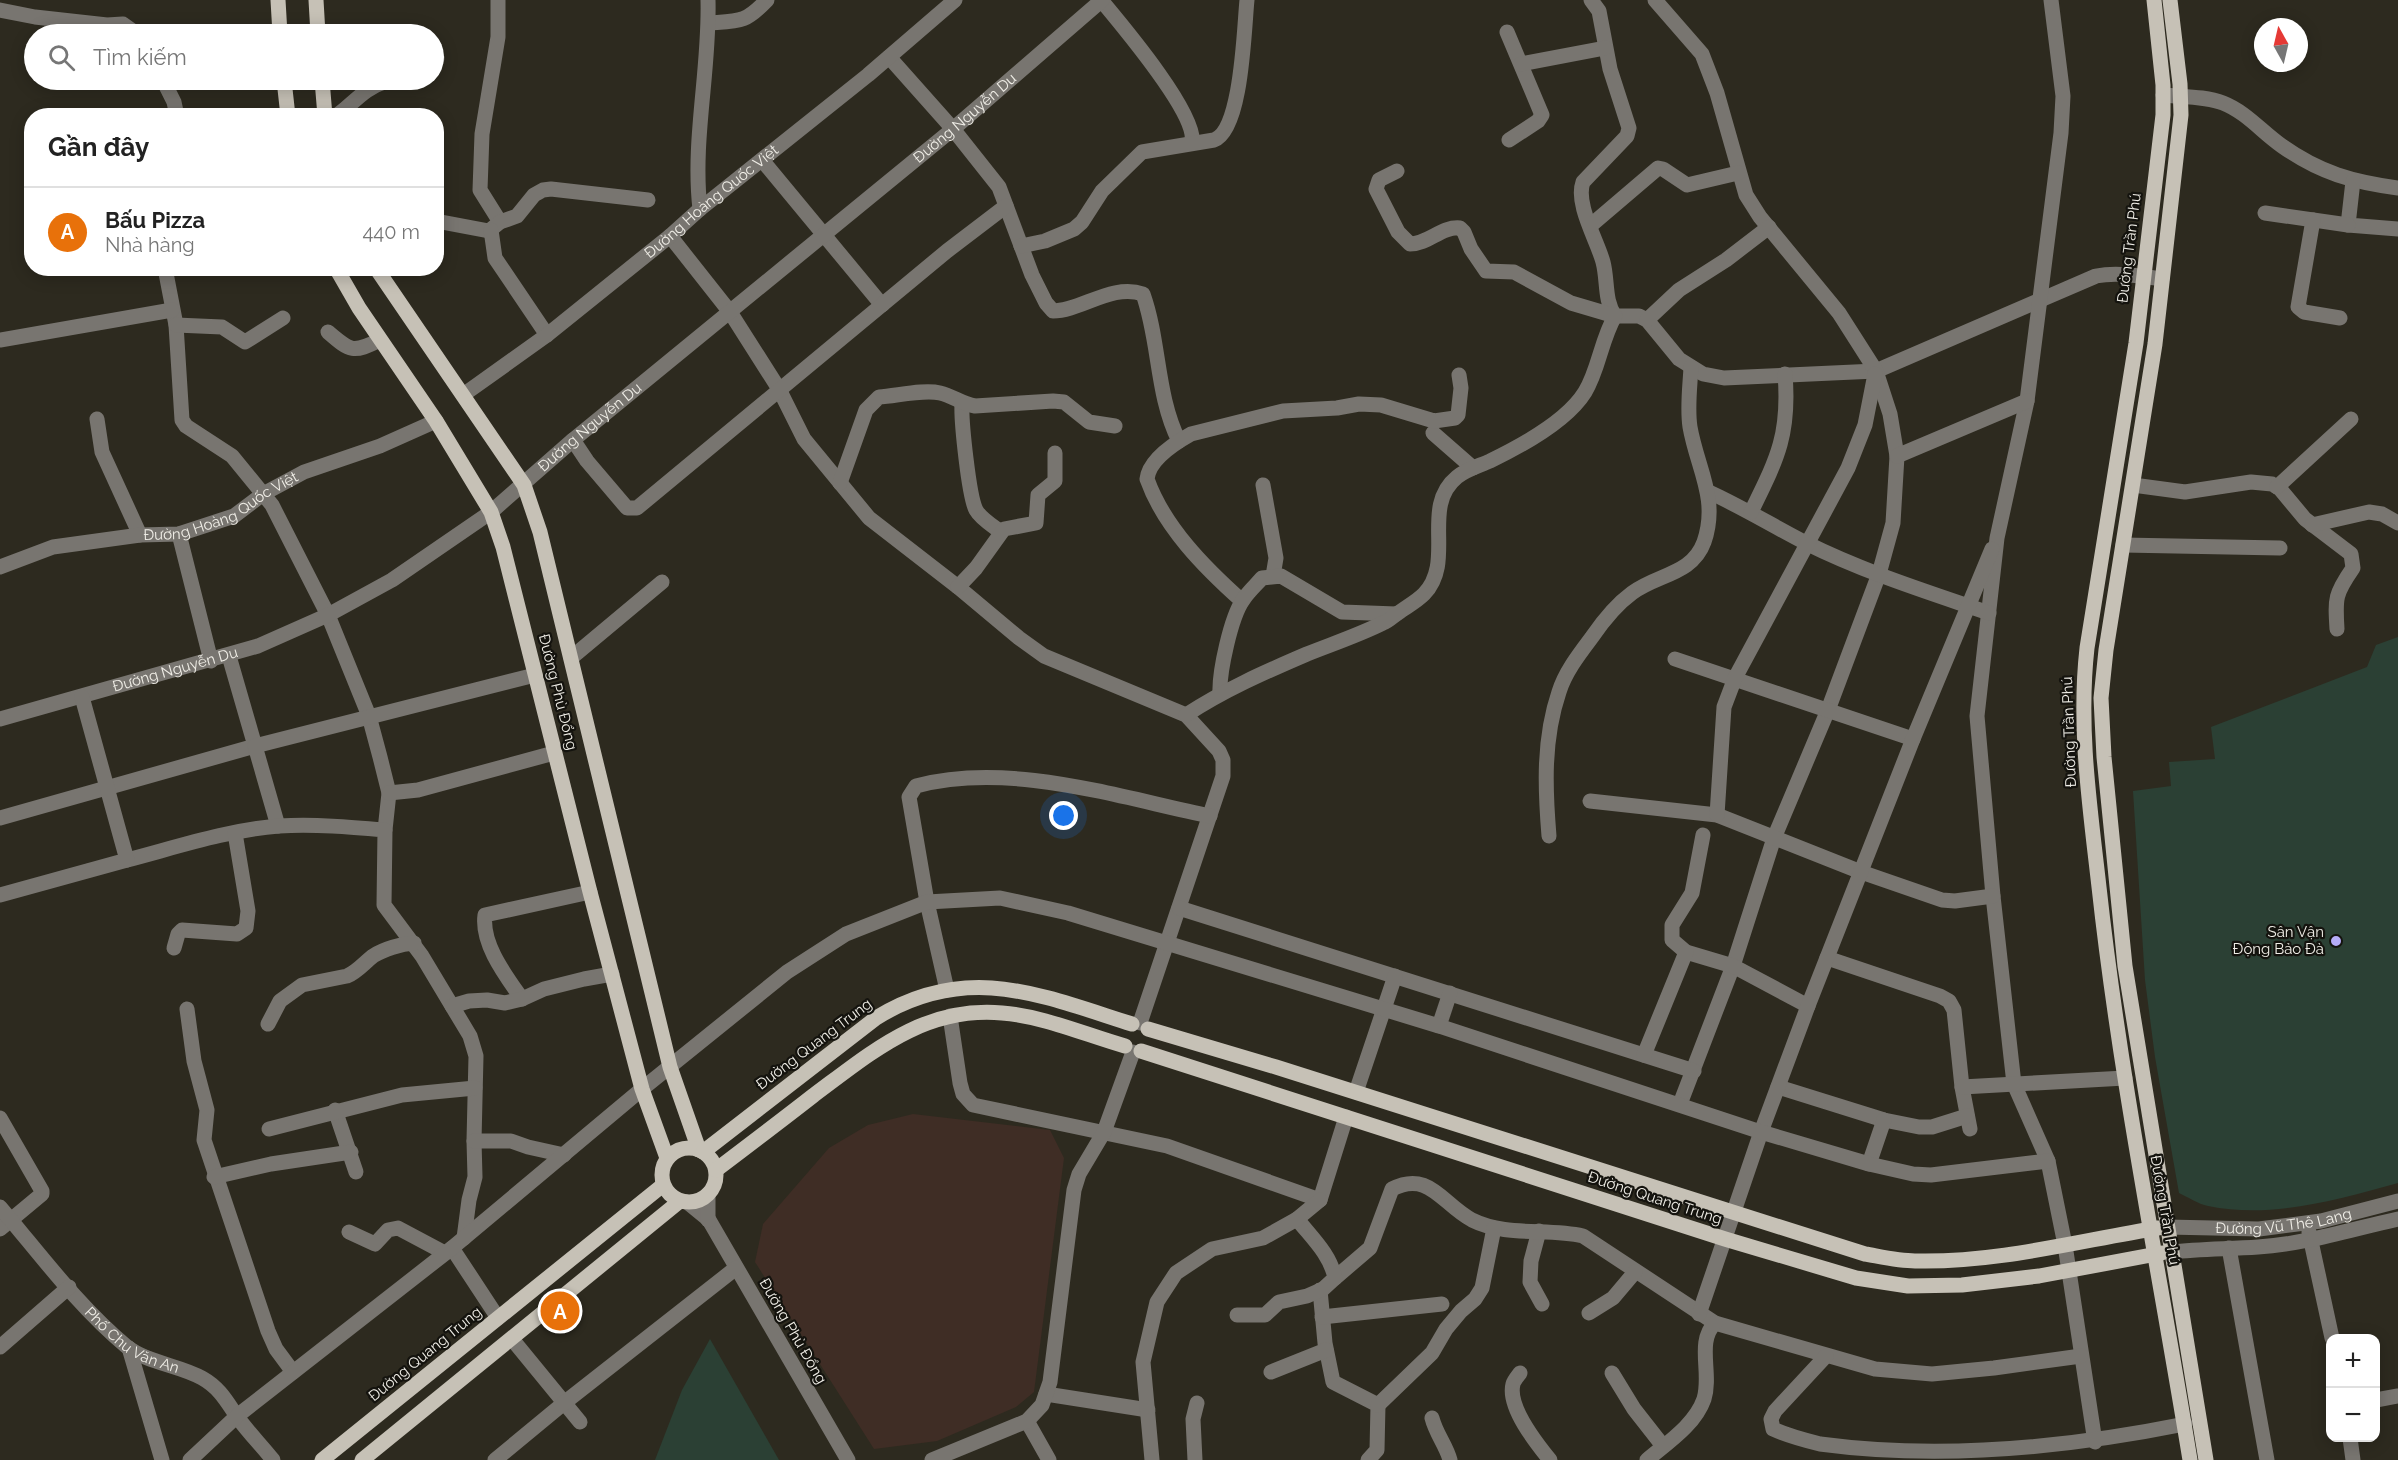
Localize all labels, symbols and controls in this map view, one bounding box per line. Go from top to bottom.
north arrow [2254,18,2308,72]
search box [24,24,444,90]
icon: search [45,41,78,74]
text: Tìm kiếm [93,44,187,70]
street label: Đường Nguyễn Du [910,69,1020,167]
text: Gần đây [48,132,149,162]
street label: Đường Hoàng Quốc Việt [641,141,782,262]
street label: Đường Trần Phú [2113,192,2145,304]
text: Bấu Pizza [105,207,205,233]
text: A [61,220,74,244]
text: 440 m [362,220,420,244]
text: Nhà hàng [105,233,195,257]
street label: Đường Nguyễn Du [534,379,645,476]
street label: Đường Hoàng Quốc Việt [143,468,301,544]
street label: Đường Phù Đổng [535,632,581,752]
street label: Đường Nguyễn Du [110,643,240,696]
street label: Đường Trần Phú [2058,676,2080,788]
your location [1049,801,1078,830]
place label: Sân Vận Động Bảo Đà [2233,923,2324,958]
marker: Sân Vận Động Bảo Đà [2329,934,2343,948]
street label: Đường Quang Trung [753,995,875,1093]
street label: Đường Trần Phú [2147,1154,2184,1266]
street label: Đường Quang Trung [1586,1168,1724,1228]
street label: Đường Vũ Thê Lang [2215,1204,2353,1238]
street label: Đường Phù Đổng [755,1275,831,1387]
pin: A [540,1288,580,1334]
street label: Phố Chu Văn An [81,1303,181,1377]
street label: Đường Quang Trung [365,1303,485,1405]
map controls [2326,1334,2380,1442]
button: + [2326,1334,2380,1388]
button: − [2326,1388,2380,1442]

